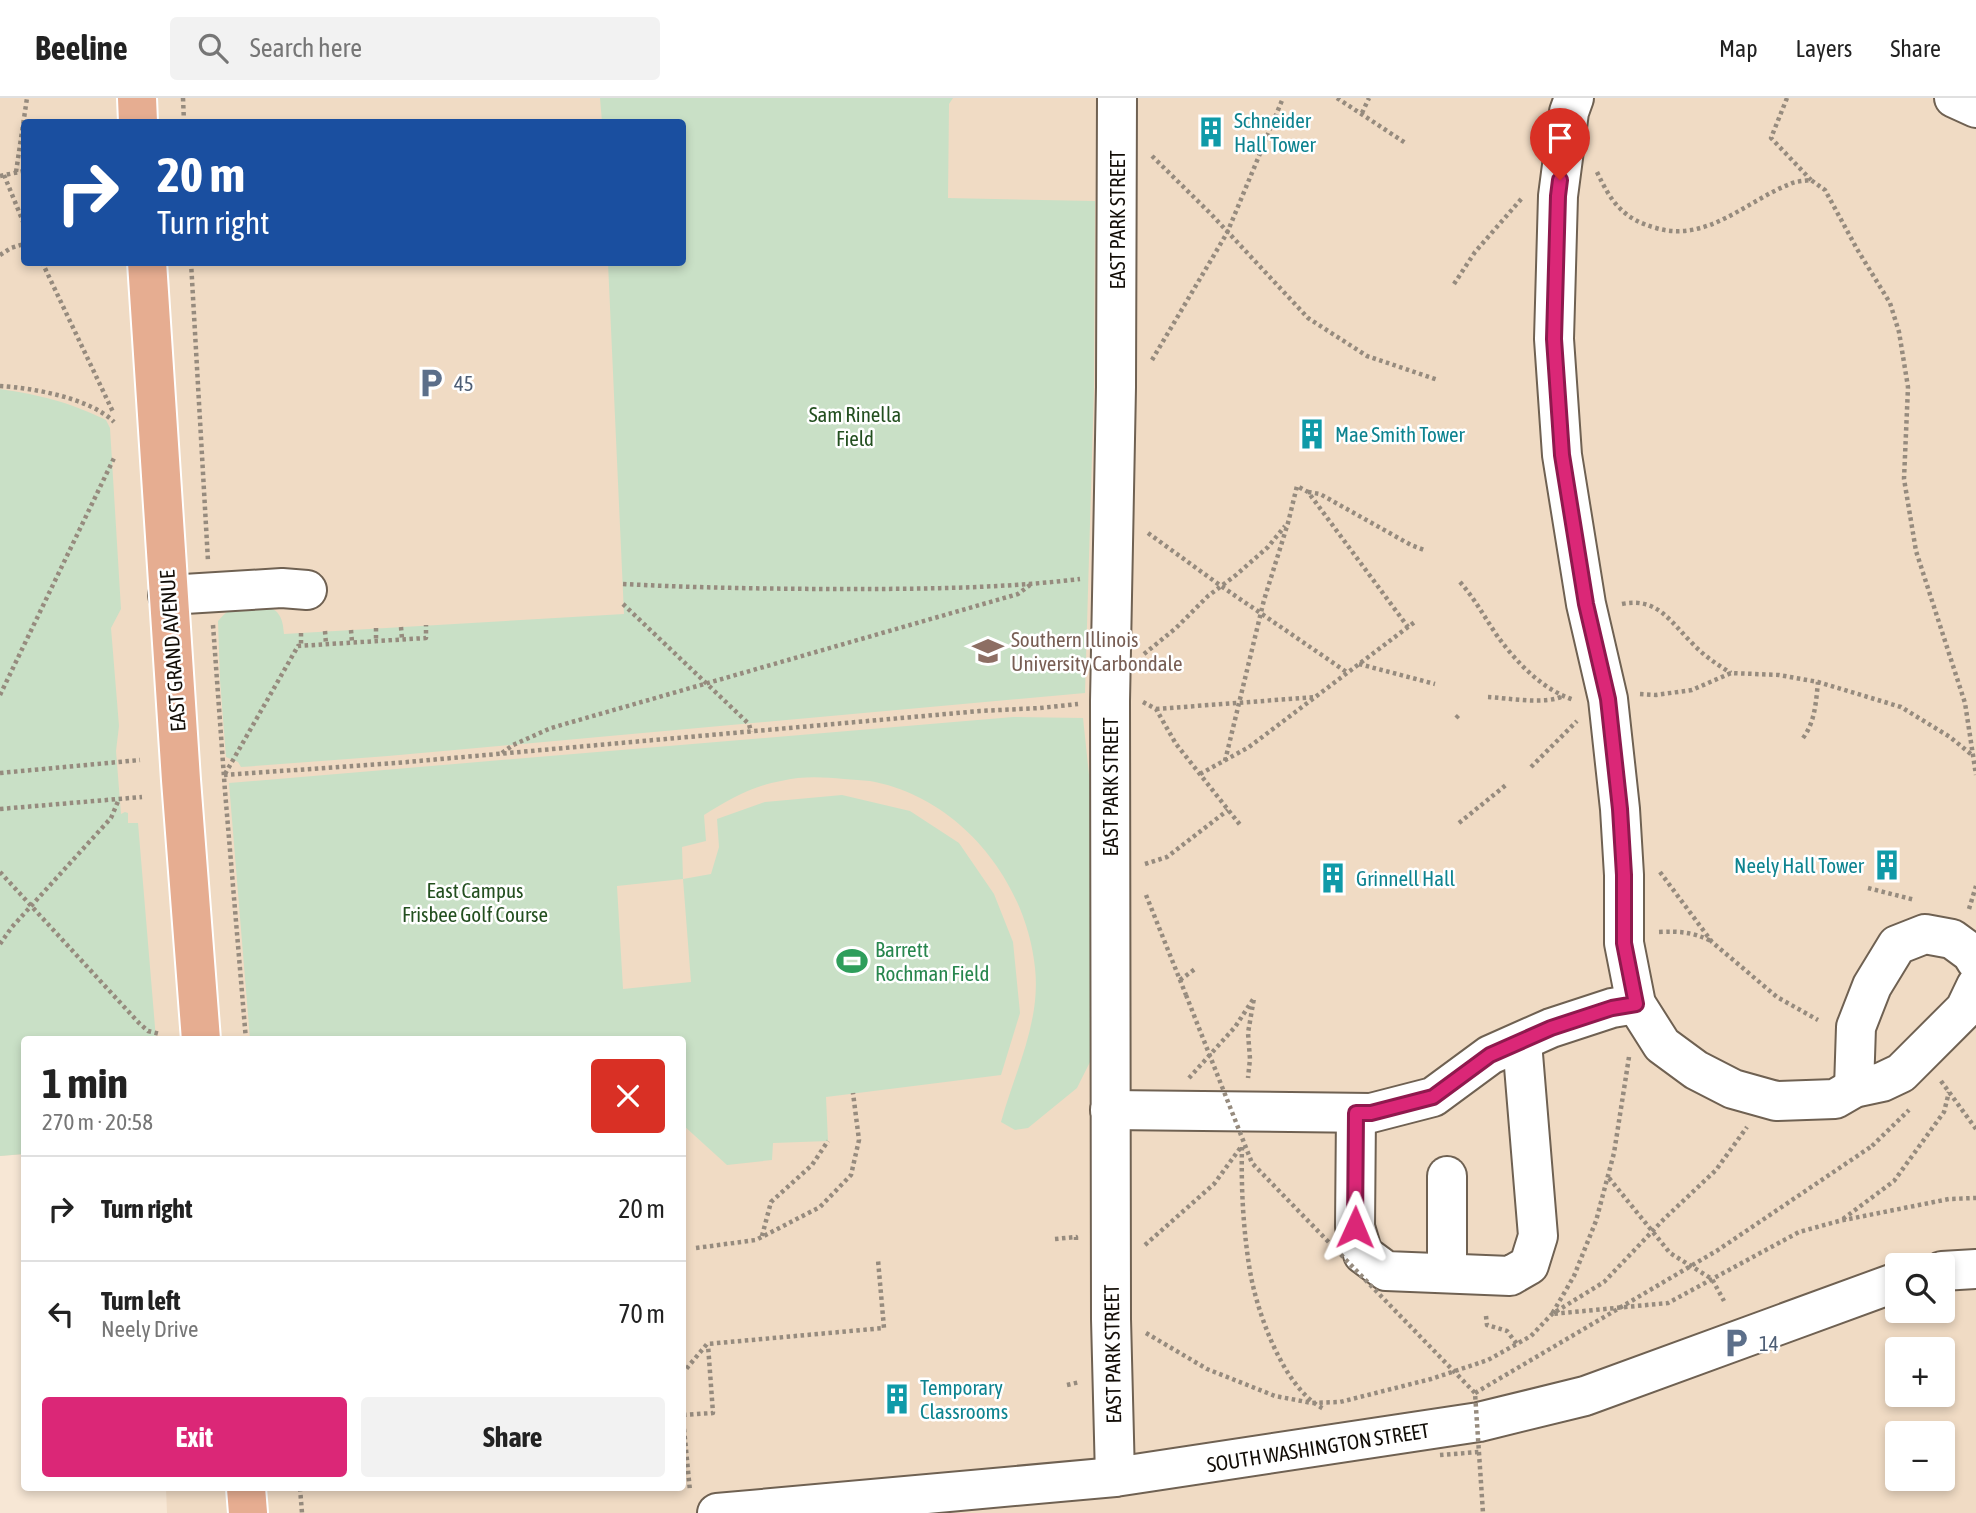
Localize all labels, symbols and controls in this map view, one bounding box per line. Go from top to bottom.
search box [170,17,660,80]
text: Beeline [35,29,128,67]
icon: search [194,29,232,67]
text: Search here [250,33,362,63]
text: Map [1719,35,1758,62]
text: Layers [1796,35,1852,62]
text: Share [1890,35,1941,62]
place label: Schneider Hall Tower [1234,108,1316,156]
pin [1530,108,1590,180]
building icon: Schneider Hall Tower [1194,115,1228,149]
icon: arrive [1541,119,1579,157]
text: 20 m [157,146,245,202]
icon: right [42,147,133,238]
street label: EAST PARK STREET [1105,150,1129,290]
text: Turn right [157,204,270,241]
parking icon: 45 [414,366,448,400]
place label: 45 [454,371,474,395]
park label: Sam Rinella Field [809,402,901,450]
building icon: Mae Smith Tower [1295,417,1329,451]
place label: Mae Smith Tower [1335,422,1466,446]
street label: EAST GRAND AVENUE [154,569,190,733]
place label: Southern Illinois University Carbondale [1011,627,1182,675]
school or university icon: Southern Illinois University Carbondale [971,634,1005,668]
street label: EAST PARK STREET [1098,717,1122,857]
building icon: Neely Hall Tower [1870,848,1904,882]
place label: Neely Hall Tower [1734,853,1865,877]
building icon: Grinnell Hall [1316,861,1350,895]
place label: Grinnell Hall [1356,866,1456,890]
park label: East Campus Frisbee Golf Course [402,878,548,926]
place label: Barrett Rochman Field [875,937,989,985]
sports icon: Barrett Rochman Field [835,944,869,978]
text: 1 min [42,1059,128,1107]
button: close [591,1059,665,1133]
text: 270 m · 20:58 [42,1109,153,1135]
icon: right [42,1190,80,1228]
position arrow [1318,1190,1392,1264]
text: Turn right [101,1194,192,1224]
text: 20 m [618,1194,665,1224]
map controls [1885,1253,1955,1491]
button: search [1885,1253,1955,1323]
street label: EAST PARK STREET [1099,1284,1125,1424]
text: Turn left [101,1286,181,1316]
icon: left [42,1295,80,1333]
text: 70 m [618,1299,665,1329]
text: Neely Drive [101,1316,198,1342]
parking icon: 14 [1719,1326,1753,1360]
place label: 14 [1759,1331,1779,1355]
button: + [1885,1337,1955,1407]
place label: Temporary Classrooms [920,1375,1008,1423]
building icon: Temporary Classrooms [880,1382,914,1416]
button: Exit [42,1397,347,1477]
button: Share [361,1397,665,1477]
street label: SOUTH WASHINGTON STREET [1205,1418,1431,1476]
button: − [1885,1421,1955,1491]

